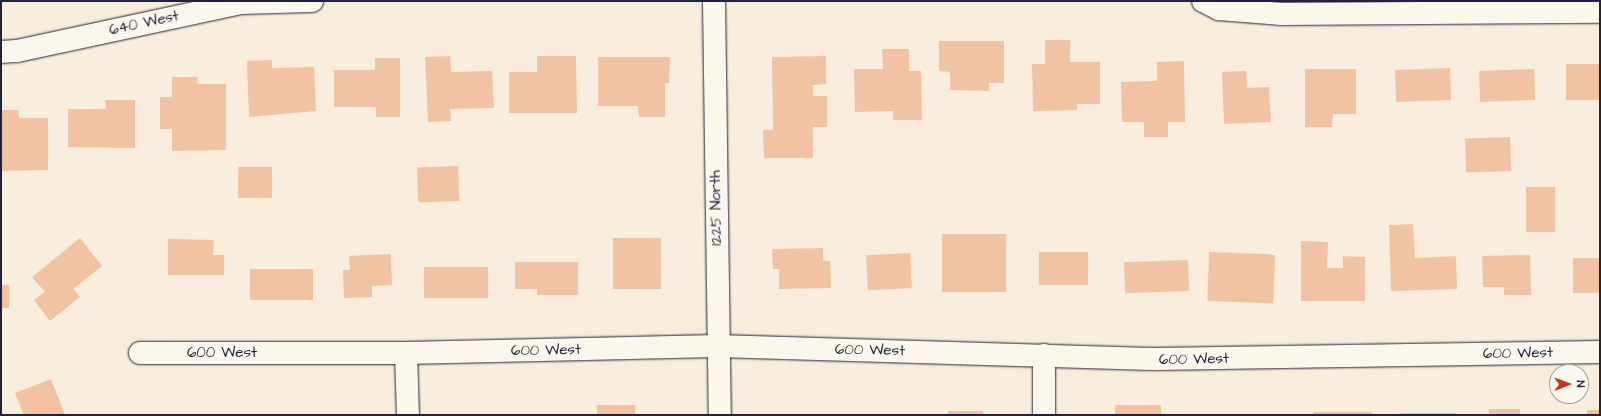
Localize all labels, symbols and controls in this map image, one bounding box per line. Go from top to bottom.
street label: 640 West [107,7,181,39]
street label: 1225 North [706,170,726,246]
street label: 600 West [511,340,581,360]
street label: 600 West [835,340,905,360]
street label: 600 West [1483,343,1553,363]
street label: 600 West [187,344,257,362]
street label: 600 West [1159,349,1229,369]
north arrow [1549,364,1589,404]
text: N [1573,380,1588,387]

